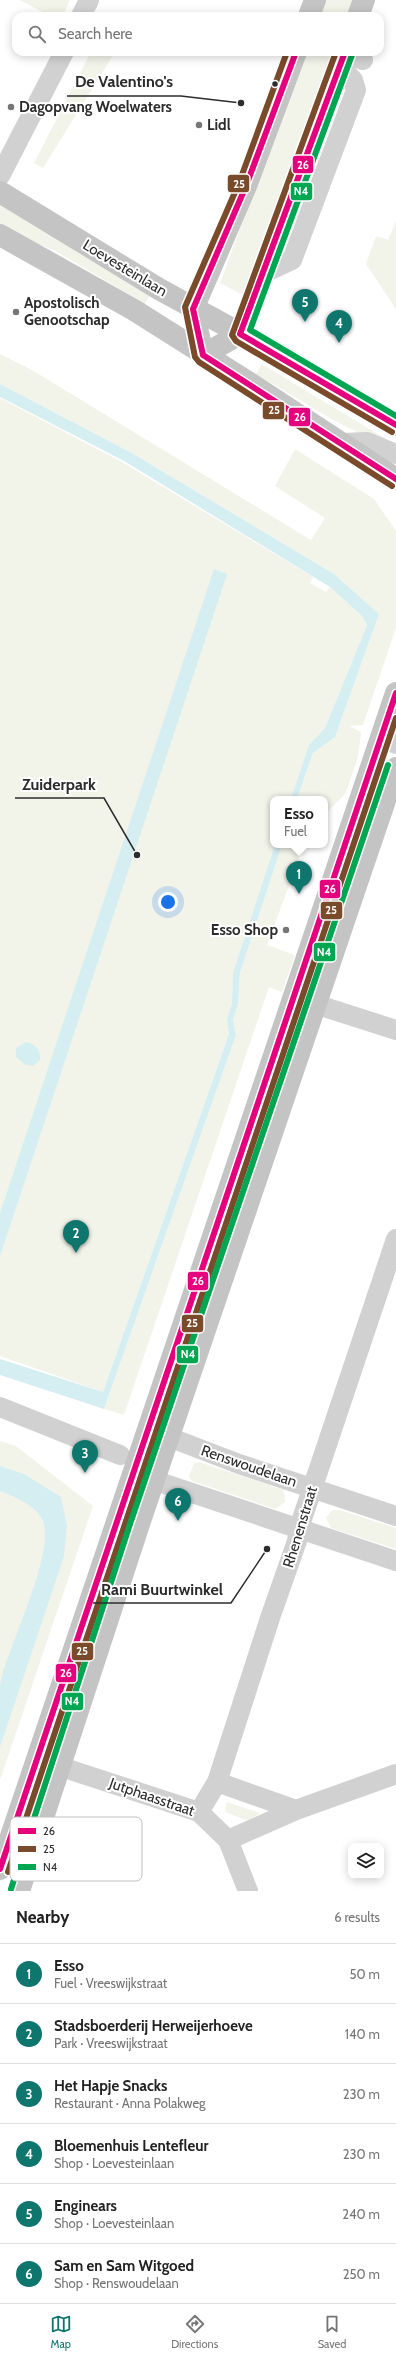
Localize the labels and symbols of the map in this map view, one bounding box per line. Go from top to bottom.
callout: De Valentino's [67,68,181,96]
text: De Valentino's [75,72,173,91]
unlabelled marker [270,79,280,89]
place label: Dagopvang Woelwaters [19,98,172,116]
marker: Dagopvang Woelwaters [6,102,16,112]
place label: Lidl [207,116,231,134]
marker: Lidl [194,120,204,130]
line badge: 26 [292,155,314,174]
text: 26 [297,158,309,172]
line badge: 25 [227,174,250,193]
text: 25 [233,177,245,191]
line badge: N4 [290,182,313,201]
text: N4 [294,184,308,198]
street label: Loevesteinlaan [80,236,170,300]
pin: 5 [292,289,318,322]
place label: Apostolisch Genootschap [24,294,110,329]
marker: Apostolisch Genootschap [11,307,21,317]
pin: 4 [326,310,352,343]
line badge: 25 [262,401,285,420]
text: 25 [268,403,280,417]
line badge: 26 [288,407,311,427]
text: 26 [294,410,306,424]
callout: Zuiderpark [15,770,104,798]
text: Zuiderpark [22,775,96,794]
pin: 1 [286,861,312,894]
line badge: 26 [319,879,341,899]
text: 26 [324,882,336,896]
your location [158,892,178,912]
line badge: 25 [320,901,343,920]
text: 25 [325,903,337,917]
place label: Esso Shop [211,921,278,939]
marker: Esso Shop [281,925,291,935]
line badge: N4 [313,942,336,962]
text: N4 [317,945,331,959]
pin: 2 [63,1220,89,1253]
line badge: 26 [187,1271,209,1291]
text: 26 [192,1274,204,1288]
line badge: 25 [181,1314,204,1333]
text: 25 [186,1316,198,1330]
line badge: N4 [176,1345,199,1364]
text: N4 [181,1347,195,1361]
pin: 3 [72,1440,98,1473]
street label: Renswoudelaan [199,1441,299,1491]
street label: Rhenenstraat [279,1484,321,1570]
pin: 6 [165,1488,191,1521]
callout: Rami Buurtwinkel [93,1575,231,1603]
text: Rami Buurtwinkel [101,1580,223,1599]
line badge: 25 [71,1642,94,1661]
text: 25 [76,1644,88,1658]
line badge: 26 [55,1663,77,1683]
text: 26 [60,1666,72,1680]
line badge: N4 [61,1692,84,1711]
text: N4 [65,1694,79,1708]
street label: Jutphaasstraat [106,1774,197,1820]
legend [10,1817,142,1881]
text: 26 [43,1824,55,1838]
text: 25 [43,1842,55,1856]
text: N4 [43,1860,58,1874]

